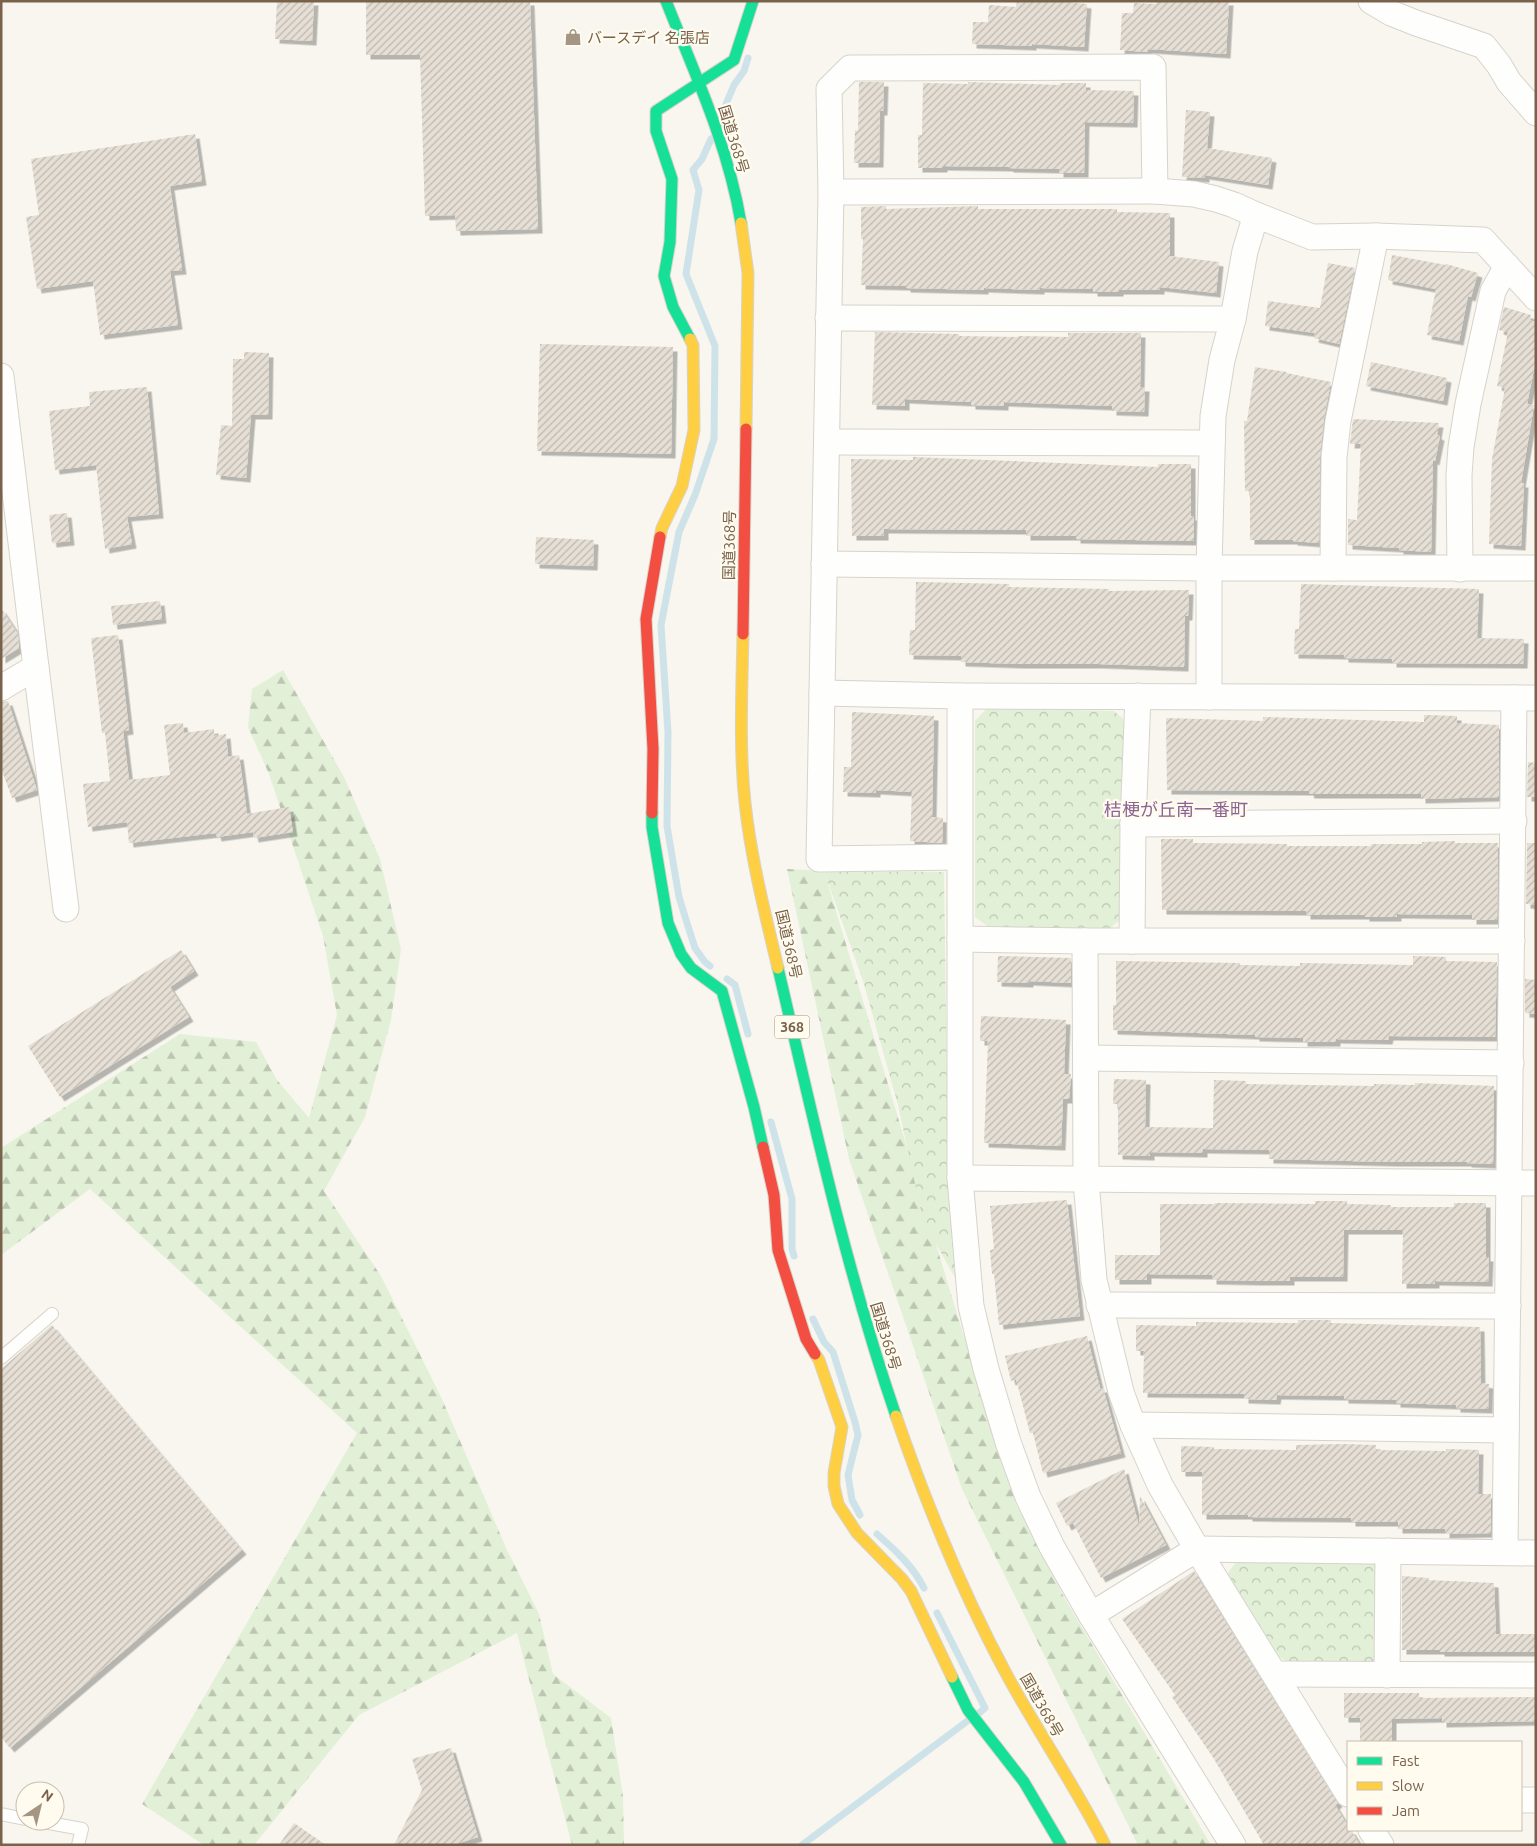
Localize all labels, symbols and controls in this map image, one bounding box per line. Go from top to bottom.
shop icon: バースデイ 名張店 [563,27,583,47]
place label: バースデイ 名張店 [587,29,710,46]
street label: 国道368号 [716,103,752,175]
street label: 国道368号 [720,510,738,580]
district label: 桔梗が丘南一番町 [1104,799,1248,819]
street label: 国道368号 [773,908,805,980]
road number: 368 [774,1016,810,1038]
street label: 国道368号 [868,1300,904,1372]
street label: 国道368号 [1017,1670,1067,1740]
legend [1347,1741,1522,1831]
text: Fast [1392,1752,1420,1769]
text: Slow [1392,1777,1425,1794]
north arrow [15,1781,65,1831]
text: N [39,1786,56,1805]
text: Jam [1392,1802,1420,1819]

